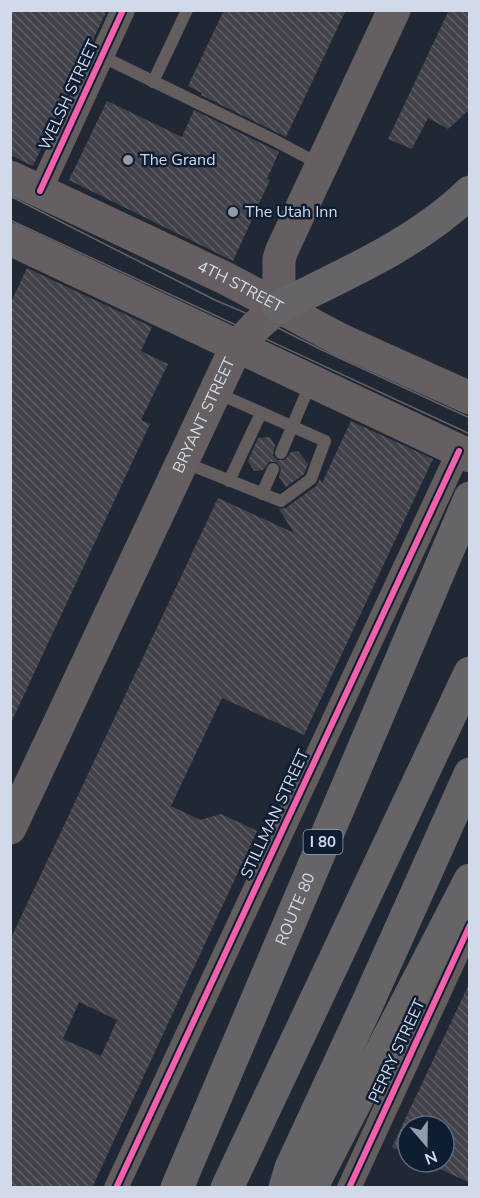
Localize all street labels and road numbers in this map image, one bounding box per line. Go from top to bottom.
street label: WELSH STREET [34,36,104,154]
street label: 4TH STREET [194,256,287,318]
street label: BRYANT STREET [167,354,241,477]
street label: STILLMAN STREET [235,746,315,882]
road number: I 80 [304,830,342,854]
street label: ROUTE 80 [270,869,321,949]
street label: PERRY STREET [363,995,431,1107]

